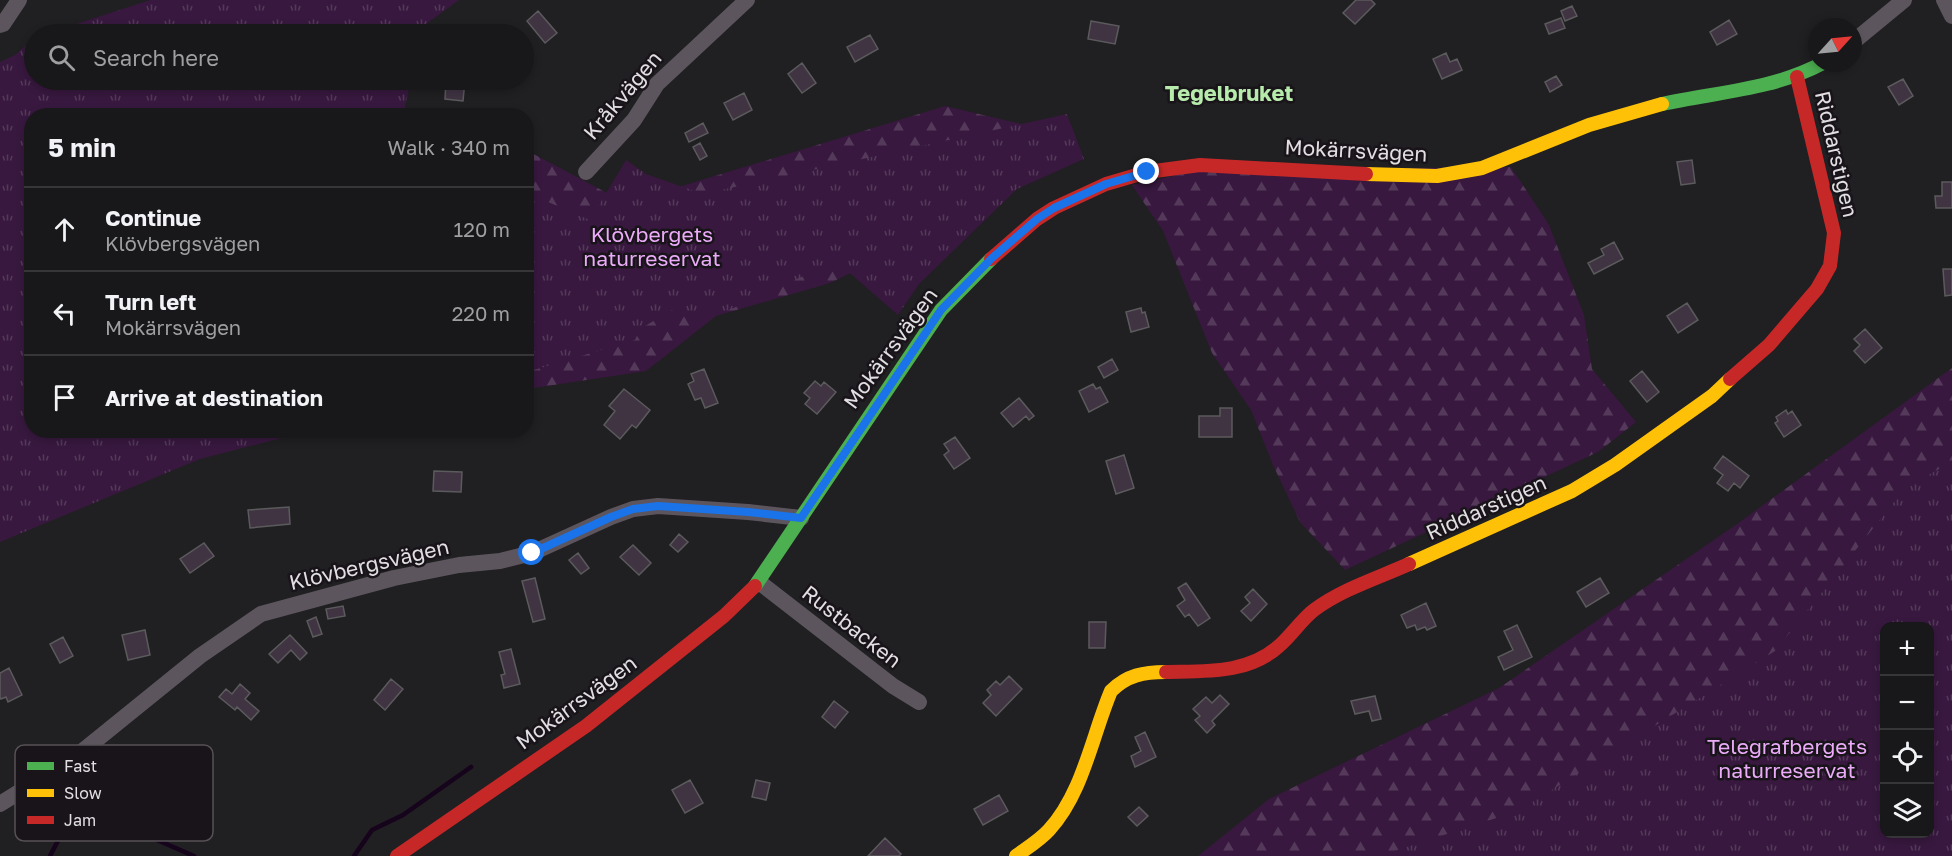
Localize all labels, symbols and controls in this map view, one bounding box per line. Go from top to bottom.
north arrow [1808,18,1862,72]
search box [24,24,534,90]
icon: search [45,41,78,74]
text: Search here [93,44,219,71]
street label: Kråkvägen [577,45,667,145]
district label: Tegelbruket [1165,79,1293,106]
street label: Riddarstigen [1810,88,1864,220]
text: 5 min [48,132,116,163]
street label: Mokärrsvägen [1284,133,1428,167]
text: Walk · 340 m [388,135,510,159]
route end [1133,158,1159,184]
text: Continue [105,204,201,231]
icon: ahead [48,213,81,246]
text: 120 m [454,217,510,241]
park label: Klövbergets naturreservat [583,221,721,271]
text: Klövbergsvägen [105,231,260,255]
street label: Mokärrsvägen [837,283,943,413]
text: Turn left [105,288,196,315]
icon: left [48,297,81,330]
text: 220 m [452,301,510,325]
text: Mokärrsvägen [105,315,241,339]
icon: arrive [48,381,81,414]
text: Arrive at destination [105,384,323,411]
street label: Riddarstigen [1422,469,1550,545]
street label: Klövbergsvägen [287,533,451,595]
route start [518,539,544,565]
street label: Rustbacken [797,579,907,673]
map controls [1880,622,1934,838]
button: + [1880,622,1934,676]
street label: Mokärrsvägen [511,649,641,755]
button: − [1880,676,1934,730]
button: locate [1880,730,1934,784]
park label: Telegrafbergets naturreservat [1707,733,1867,783]
legend [15,745,213,841]
text: Fast [64,756,97,776]
text: Slow [64,783,102,803]
button: layers [1880,784,1934,838]
text: Jam [64,810,96,830]

